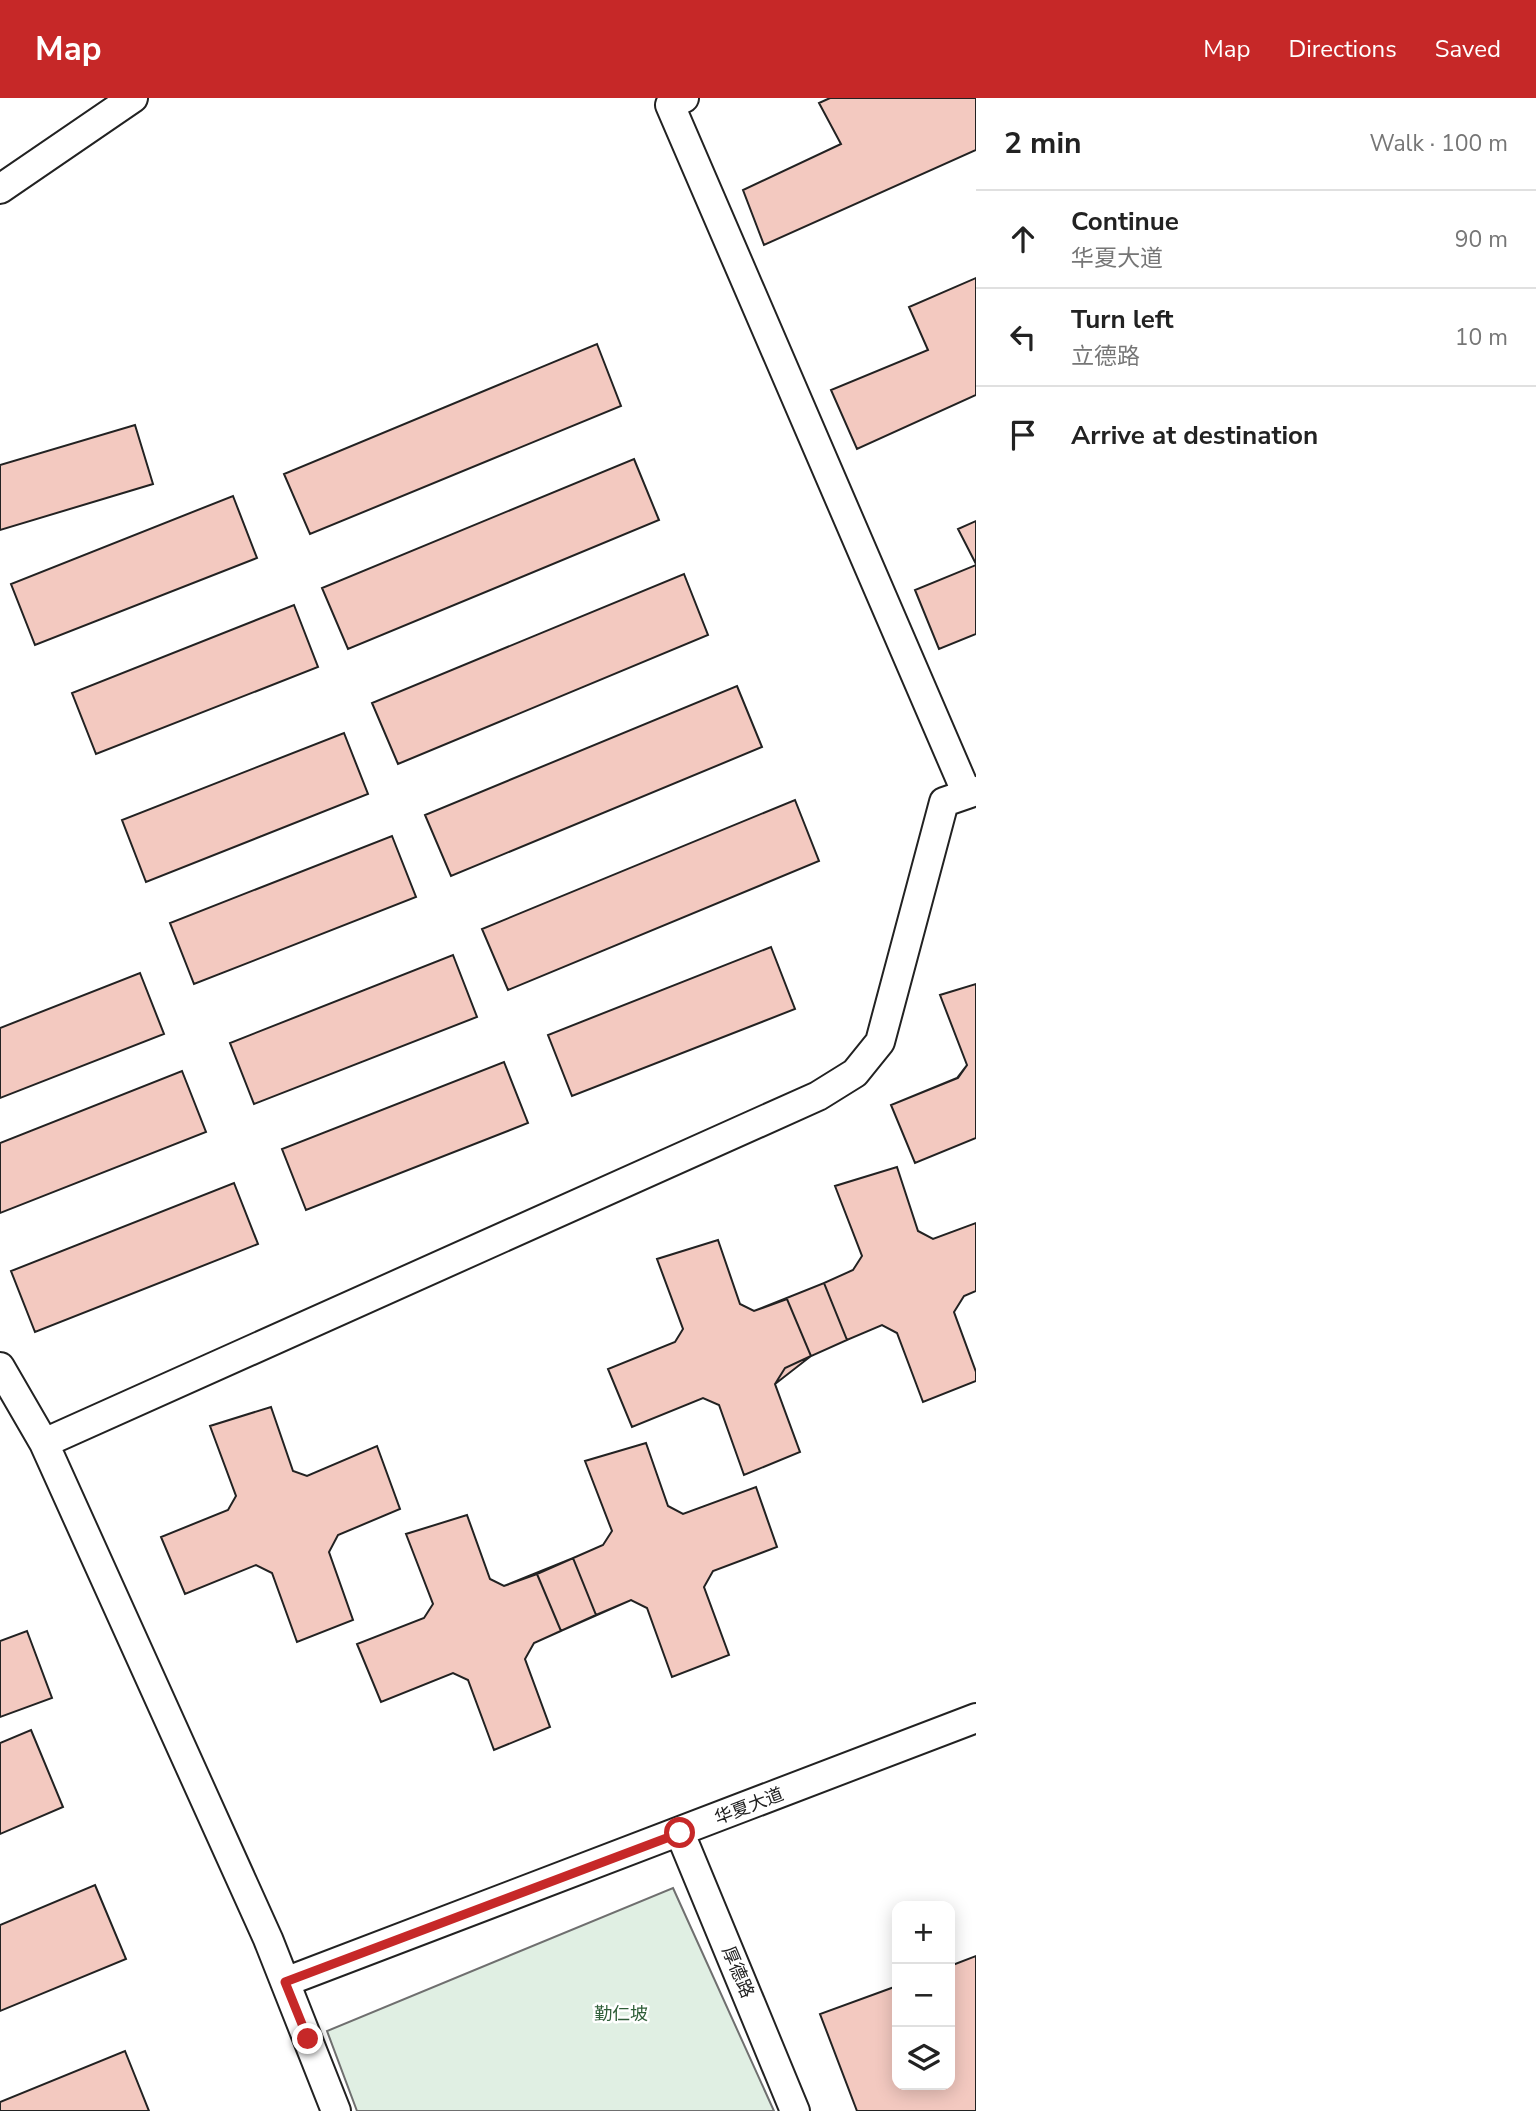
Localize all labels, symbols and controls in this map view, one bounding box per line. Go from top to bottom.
text: Map [35,27,102,72]
text: Map [1203,33,1250,65]
text: Directions [1288,33,1397,65]
text: Saved [1435,33,1501,65]
text: 2 min [1004,123,1082,164]
text: Walk · 100 m [1369,128,1508,159]
text: Continue [1071,204,1179,239]
icon: ahead [1004,220,1042,258]
text: 90 m [1455,224,1508,255]
text: 华夏大道 [1071,243,1163,274]
text: Turn left [1071,302,1174,337]
icon: left [1004,318,1042,356]
text: 10 m [1455,322,1508,353]
text: 立德路 [1071,341,1140,372]
icon: arrive [1004,416,1042,454]
text: Arrive at destination [1071,418,1318,453]
street label: 华夏大道 [711,1782,787,1830]
route start [664,1817,695,1848]
map controls [892,1901,955,2090]
button: + [892,1901,955,1964]
street label: 厚德路 [716,1942,760,2002]
button: − [892,1964,955,2027]
park label: 勤仁坡 [594,2002,648,2026]
route end [292,2023,323,2054]
button: layers [892,2027,955,2090]

